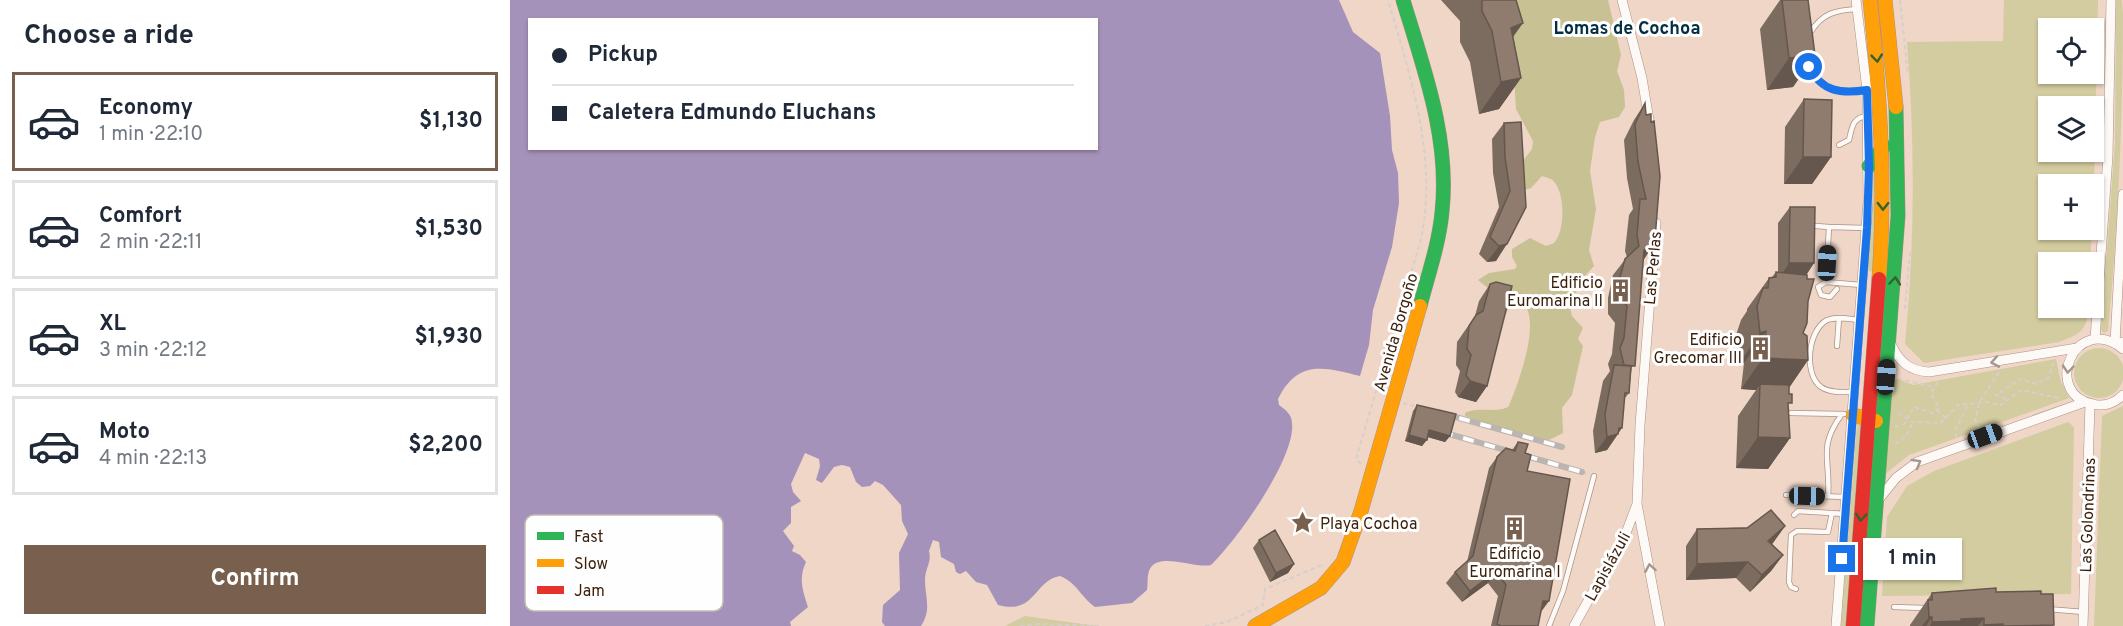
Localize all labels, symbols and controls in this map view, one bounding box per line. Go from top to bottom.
district label: Lomas de Cochoa [1554,18,1700,41]
map controls [2038,18,2104,318]
button: locate [2038,18,2104,84]
text: Choose a ride [24,19,194,53]
text: Pickup [588,42,658,69]
route start [1795,53,1822,80]
one-way arrow [1870,54,1883,63]
icon: car [27,95,81,149]
text: Economy [99,95,193,122]
button: layers [2038,96,2104,162]
text: Caletera Edmundo Eluchans [588,100,876,127]
text: $1,130 [419,108,483,135]
text: 1 min · 22:10 [99,122,203,148]
button: + [2038,174,2104,240]
one-way arrow [1876,201,1889,210]
icon: car [27,203,81,257]
text: Comfort [99,203,182,230]
text: $1,530 [414,216,483,243]
text: 2 min · 22:11 [99,230,203,256]
street label: Las Perlas [1641,231,1667,306]
car [1817,245,1837,281]
button: − [2038,252,2104,318]
street label: Avenida Borgoño [1370,271,1423,394]
place label: Edificio Euromarina II [1507,274,1603,312]
one-way arrow [1888,277,1901,286]
building icon: Edificio Euromarina II [1608,278,1634,304]
icon: car [27,311,81,365]
text: XL [99,311,126,338]
text: $1,930 [414,324,483,351]
place label: Edificio Grecomar III [1654,331,1742,369]
building icon: Edificio Grecomar III [1747,335,1773,361]
text: 3 min · 22:12 [99,338,207,364]
one-way arrow [1990,355,1999,367]
car [1876,358,1896,396]
one-way arrow [2062,365,2075,374]
icon: car [27,419,81,473]
text: Moto [99,419,150,446]
car [1965,421,2005,451]
text: $2,200 [408,432,483,459]
text: 4 min · 22:13 [99,446,207,472]
street label: Las Golondrinas [2077,457,2101,573]
one-way arrow [1911,459,1921,470]
car [1789,487,1825,505]
place icon: Playa Cochoa [1289,510,1315,536]
one-way arrow [1855,512,1868,521]
legend [525,515,723,611]
place label: Playa Cochoa [1320,515,1417,535]
building icon: Edificio Euromarina I [1502,515,1528,541]
text: Fast [574,528,604,548]
street label: Lapislázuli [1582,529,1636,605]
callout: 1 min [1863,538,1962,580]
button: Confirm [24,545,486,614]
place label: Edificio Euromarina I [1469,545,1561,583]
route end [1828,545,1855,572]
text: 1 min [1888,546,1937,572]
text: Slow [574,555,608,575]
one-way arrow [1644,564,1657,574]
text: Jam [574,582,605,602]

